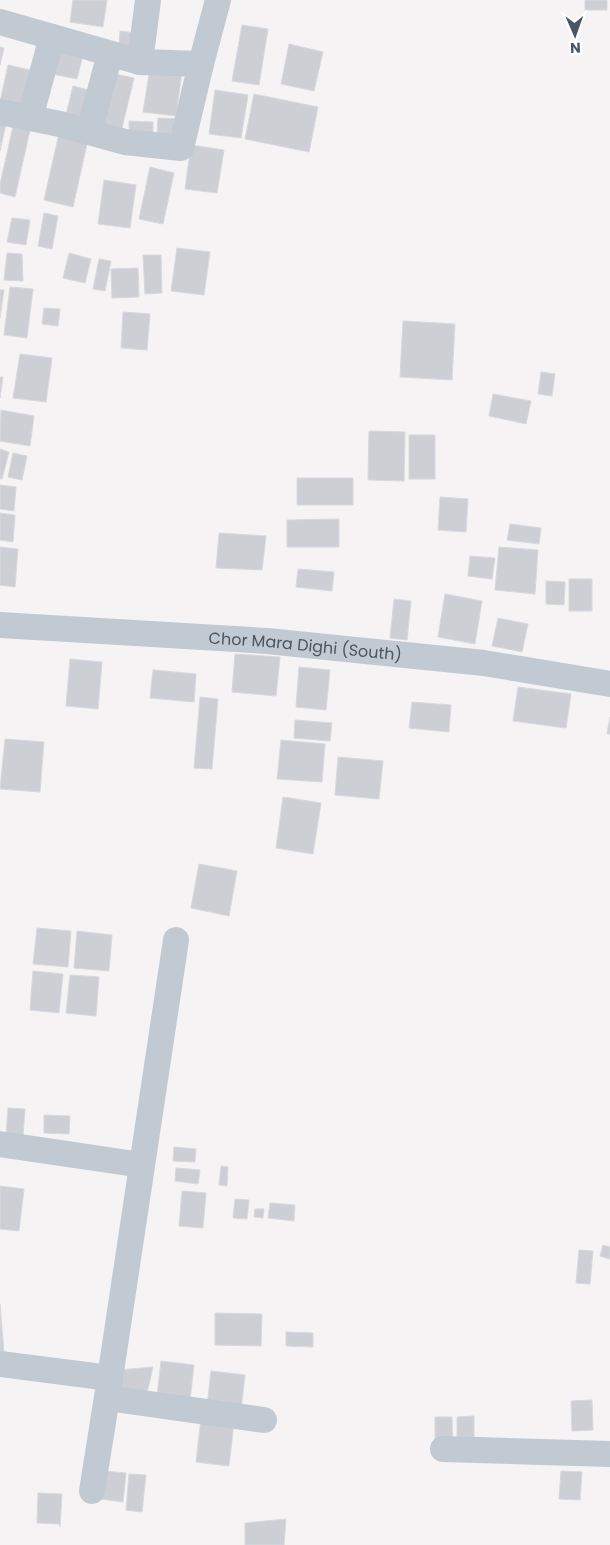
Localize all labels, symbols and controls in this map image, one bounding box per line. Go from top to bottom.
north arrow [550,10,600,60]
text: N [570,38,581,58]
street label: Chor Mara Dighi (South) [208,627,403,667]

